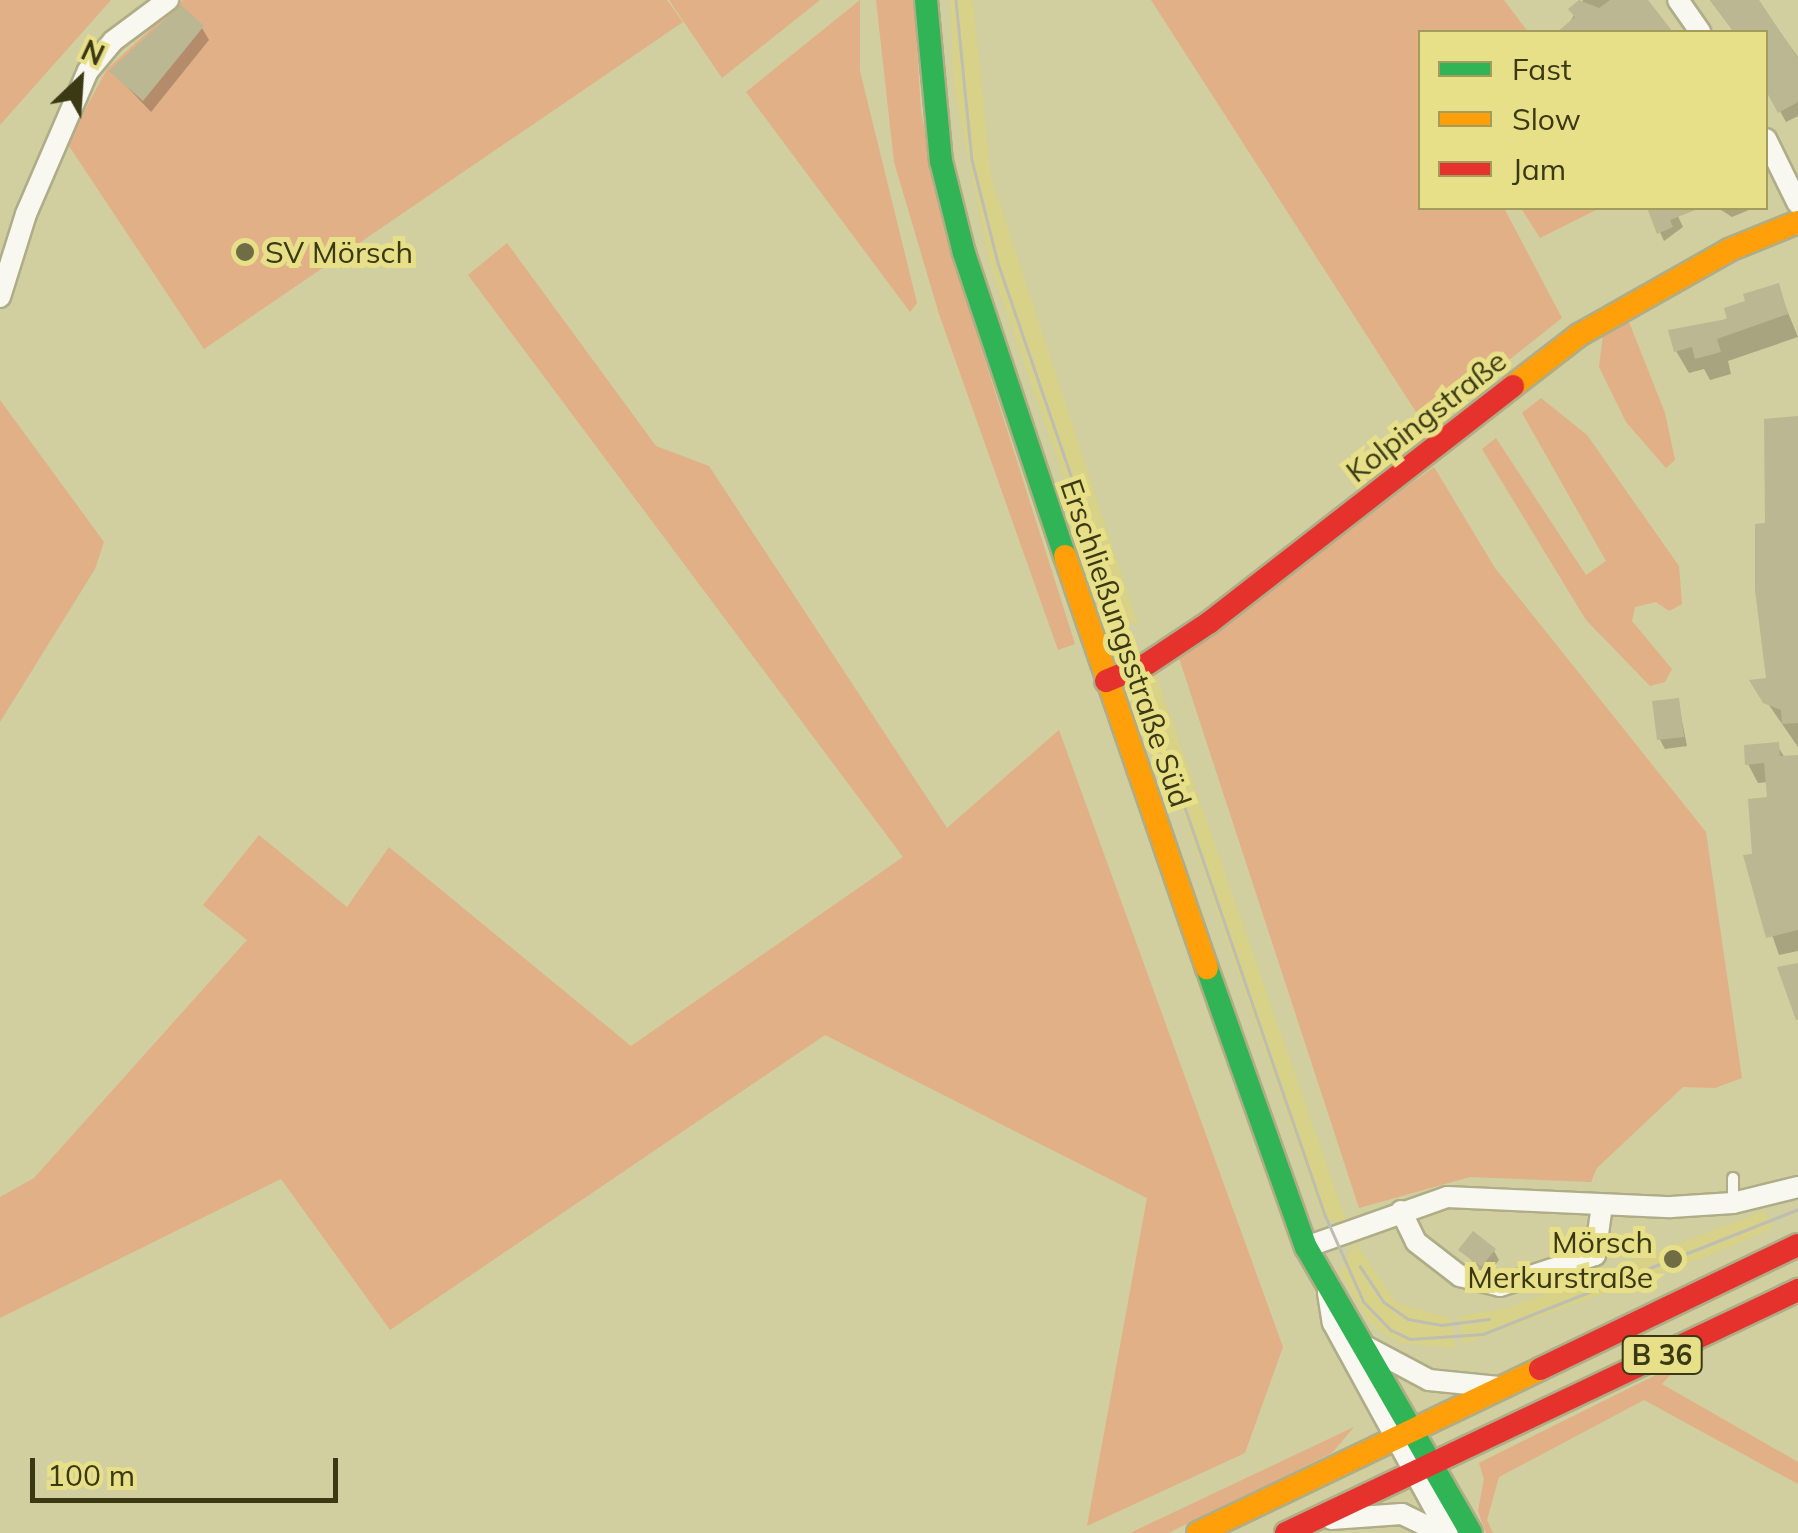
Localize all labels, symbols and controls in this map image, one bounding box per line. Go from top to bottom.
north arrow [30,30,130,130]
legend [1418,30,1768,210]
text: N [76,32,110,73]
text: Fast [1512,50,1572,88]
text: Slow [1512,100,1581,138]
text: Jam [1512,150,1566,188]
place label: SV Mörsch [265,234,413,270]
marker: SV Mörsch [234,241,256,263]
street label: Kolpingstraße [1339,342,1513,490]
street label: Erschließungsstraße Süd [1053,474,1199,812]
place label: Mörsch Merkurstraße [1467,1224,1653,1294]
marker: Mörsch Merkurstraße [1662,1248,1684,1270]
road number: B 36 [1620,1332,1704,1378]
scale bar [35,1438,342,1500]
text: 100 m [47,1456,135,1494]

